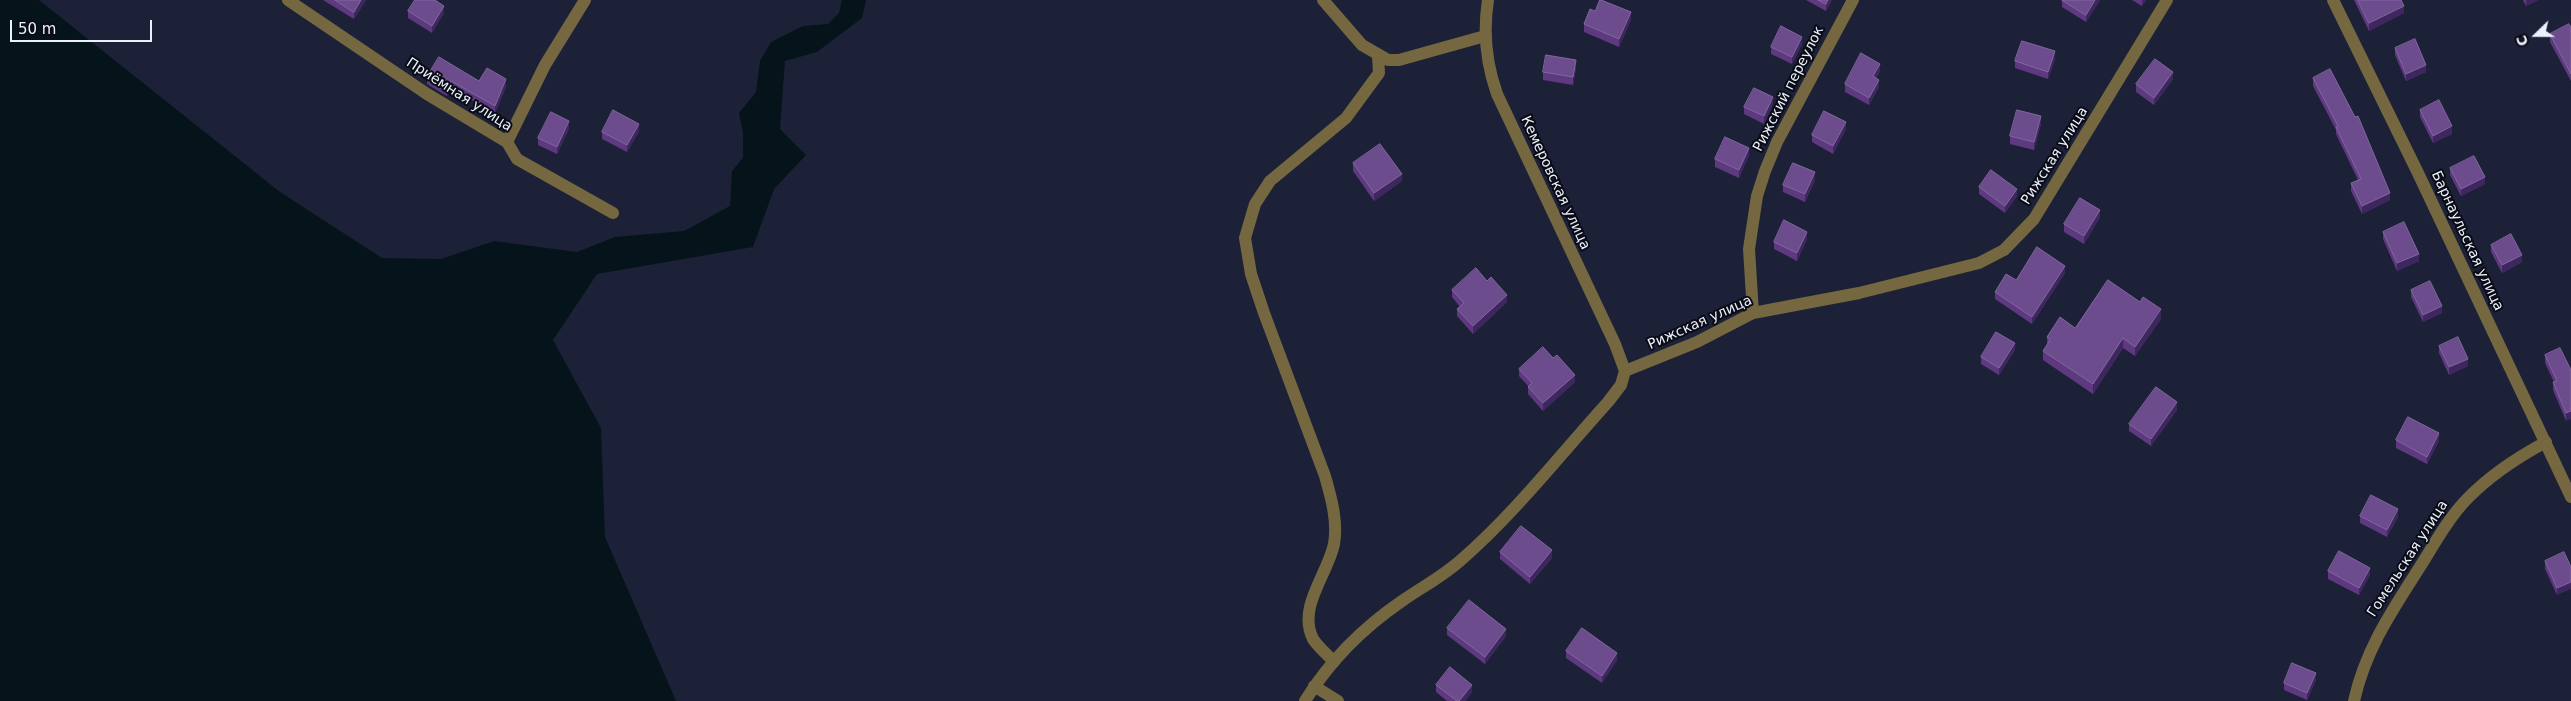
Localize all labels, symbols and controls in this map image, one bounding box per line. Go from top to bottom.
scale bar [12,10,155,42]
north arrow [2511,10,2561,60]
text: 50 m [18,20,56,38]
street label: Рижский переулок [1750,23,1828,155]
text: С [2513,33,2531,48]
street label: Приёмная улица [403,55,515,135]
street label: Рижская улица [2018,104,2092,208]
street label: Кемеровская улица [1517,114,1593,252]
street label: Барнаульская улица [2427,168,2507,314]
street label: Рижская улица [1645,293,1755,353]
street label: Гомельская улица [2364,498,2452,620]

